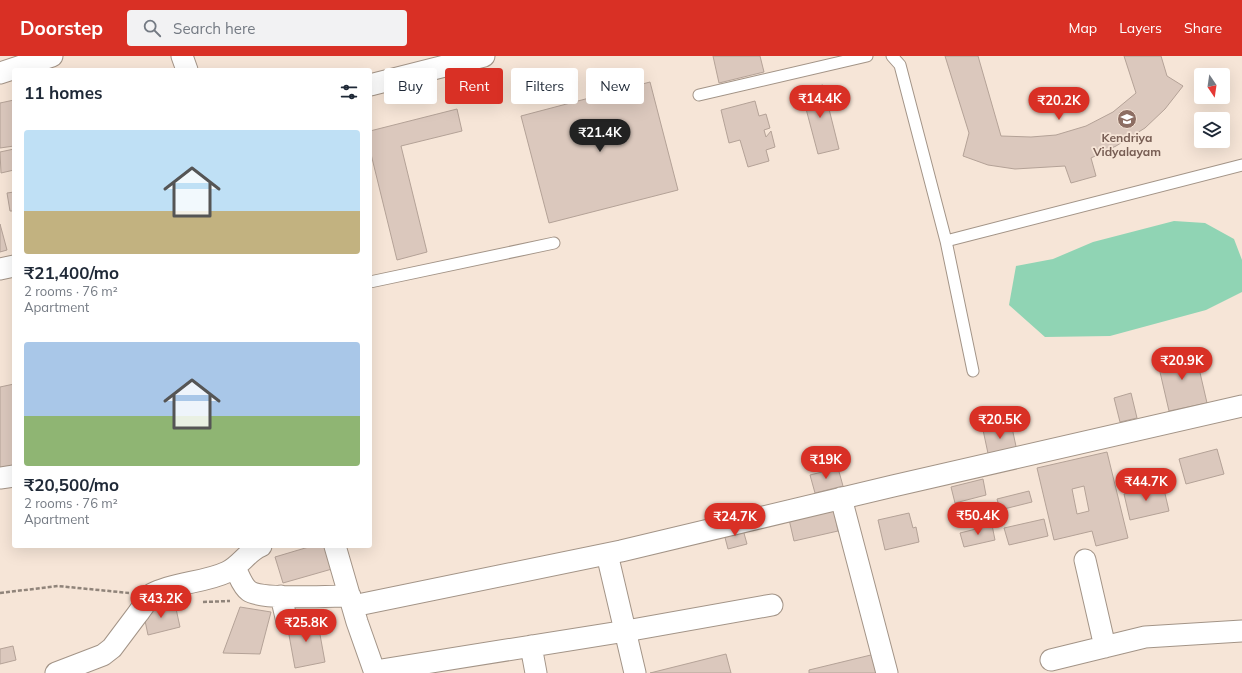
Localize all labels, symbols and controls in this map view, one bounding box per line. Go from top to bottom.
search box [127,10,407,46]
text: Doorstep [20,16,103,40]
icon: search [141,17,163,39]
text: Search here [173,19,256,38]
text: Map [1068,19,1097,37]
text: Layers [1119,19,1162,37]
text: Share [1184,19,1222,37]
chip: Buy [384,68,437,104]
chip: Rent [445,68,503,104]
chip: Filters [511,68,578,104]
chip: New [586,68,644,104]
north arrow [1194,68,1230,104]
map controls [1194,68,1230,148]
icon: filters [338,81,360,103]
text: 11 homes [24,82,103,103]
pin: ₹14.4K [787,85,853,119]
pin: ₹20.2K [1026,87,1092,121]
text: ₹14.4K [798,90,842,106]
text: ₹20.2K [1037,92,1081,108]
school or university icon: Kendriya Vidyalayam [1116,108,1138,130]
button: layers [1194,112,1230,148]
pin: ₹21.4K [567,119,633,153]
text: ₹21.4K [578,124,622,140]
place label: Kendriya Vidyalayam [1092,130,1161,159]
icon: home [156,156,228,228]
text: ₹21,400/mo [24,262,119,283]
text: 2 rooms · 76 m² [24,283,118,299]
text: Apartment [24,299,89,315]
pin: ₹20.9K [1149,347,1215,381]
text: ₹20.9K [1160,352,1204,368]
icon: home [156,368,228,440]
pin: ₹20.5K [967,406,1033,440]
text: ₹20.5K [978,411,1022,427]
pin: ₹19K [802,446,850,480]
text: ₹19K [810,451,842,467]
pin: ₹44.7K [1113,468,1179,502]
text: ₹44.7K [1124,473,1168,489]
text: ₹20,500/mo [24,474,119,495]
text: 2 rooms · 76 m² [24,495,118,511]
pin: ₹50.4K [945,502,1011,536]
pin: ₹24.7K [702,503,768,537]
text: ₹50.4K [956,507,1000,523]
text: ₹24.7K [713,508,757,524]
text: Apartment [24,511,89,527]
pin: ₹43.2K [128,585,194,619]
text: ₹43.2K [139,590,183,606]
pin: ₹25.8K [273,609,339,643]
text: ₹25.8K [284,614,328,630]

